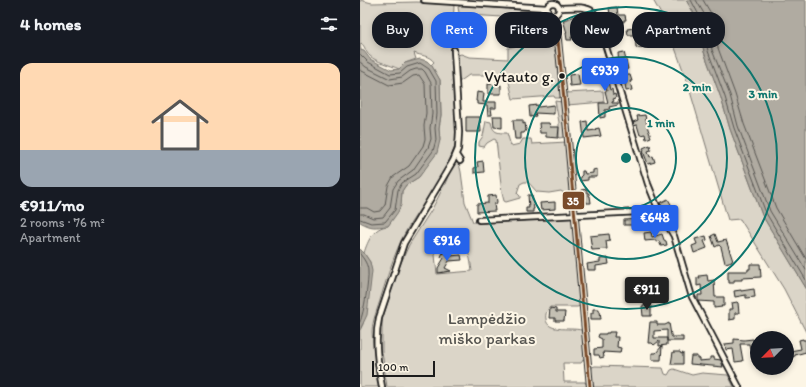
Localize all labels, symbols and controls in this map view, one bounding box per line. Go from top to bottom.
chip: Buy [372,12,423,48]
chip: Rent [431,12,487,48]
chip: Filters [495,12,562,48]
chip: New [570,12,624,48]
chip: Apartment [632,12,725,48]
icon: filters [318,13,340,35]
text: 4 homes [20,14,81,34]
pin: €939 [581,58,629,92]
text: €939 [591,63,619,78]
place label: Vytauto g. [484,67,554,86]
marker: Vytauto g. [557,71,567,81]
text: 2 min [683,80,712,94]
text: 3 min [749,87,778,101]
icon: home [144,89,216,161]
text: 1 min [647,116,676,130]
centre of rings [619,151,633,165]
line badge: 35 [562,191,585,210]
text: €911/mo [20,195,84,215]
text: 35 [567,195,579,208]
pin: €648 [631,205,679,239]
text: €648 [640,210,670,225]
text: 2 rooms · 76 m² [20,215,105,230]
pin: €916 [423,228,471,262]
text: Apartment [20,230,81,245]
text: €916 [433,233,461,248]
pin: €911 [623,277,671,311]
text: €911 [634,282,660,297]
park label: Lampėdžio miško parkas [438,308,536,348]
north arrow [750,331,794,375]
map controls [750,331,794,375]
scale bar [372,359,435,378]
text: 100 m [378,361,408,374]

